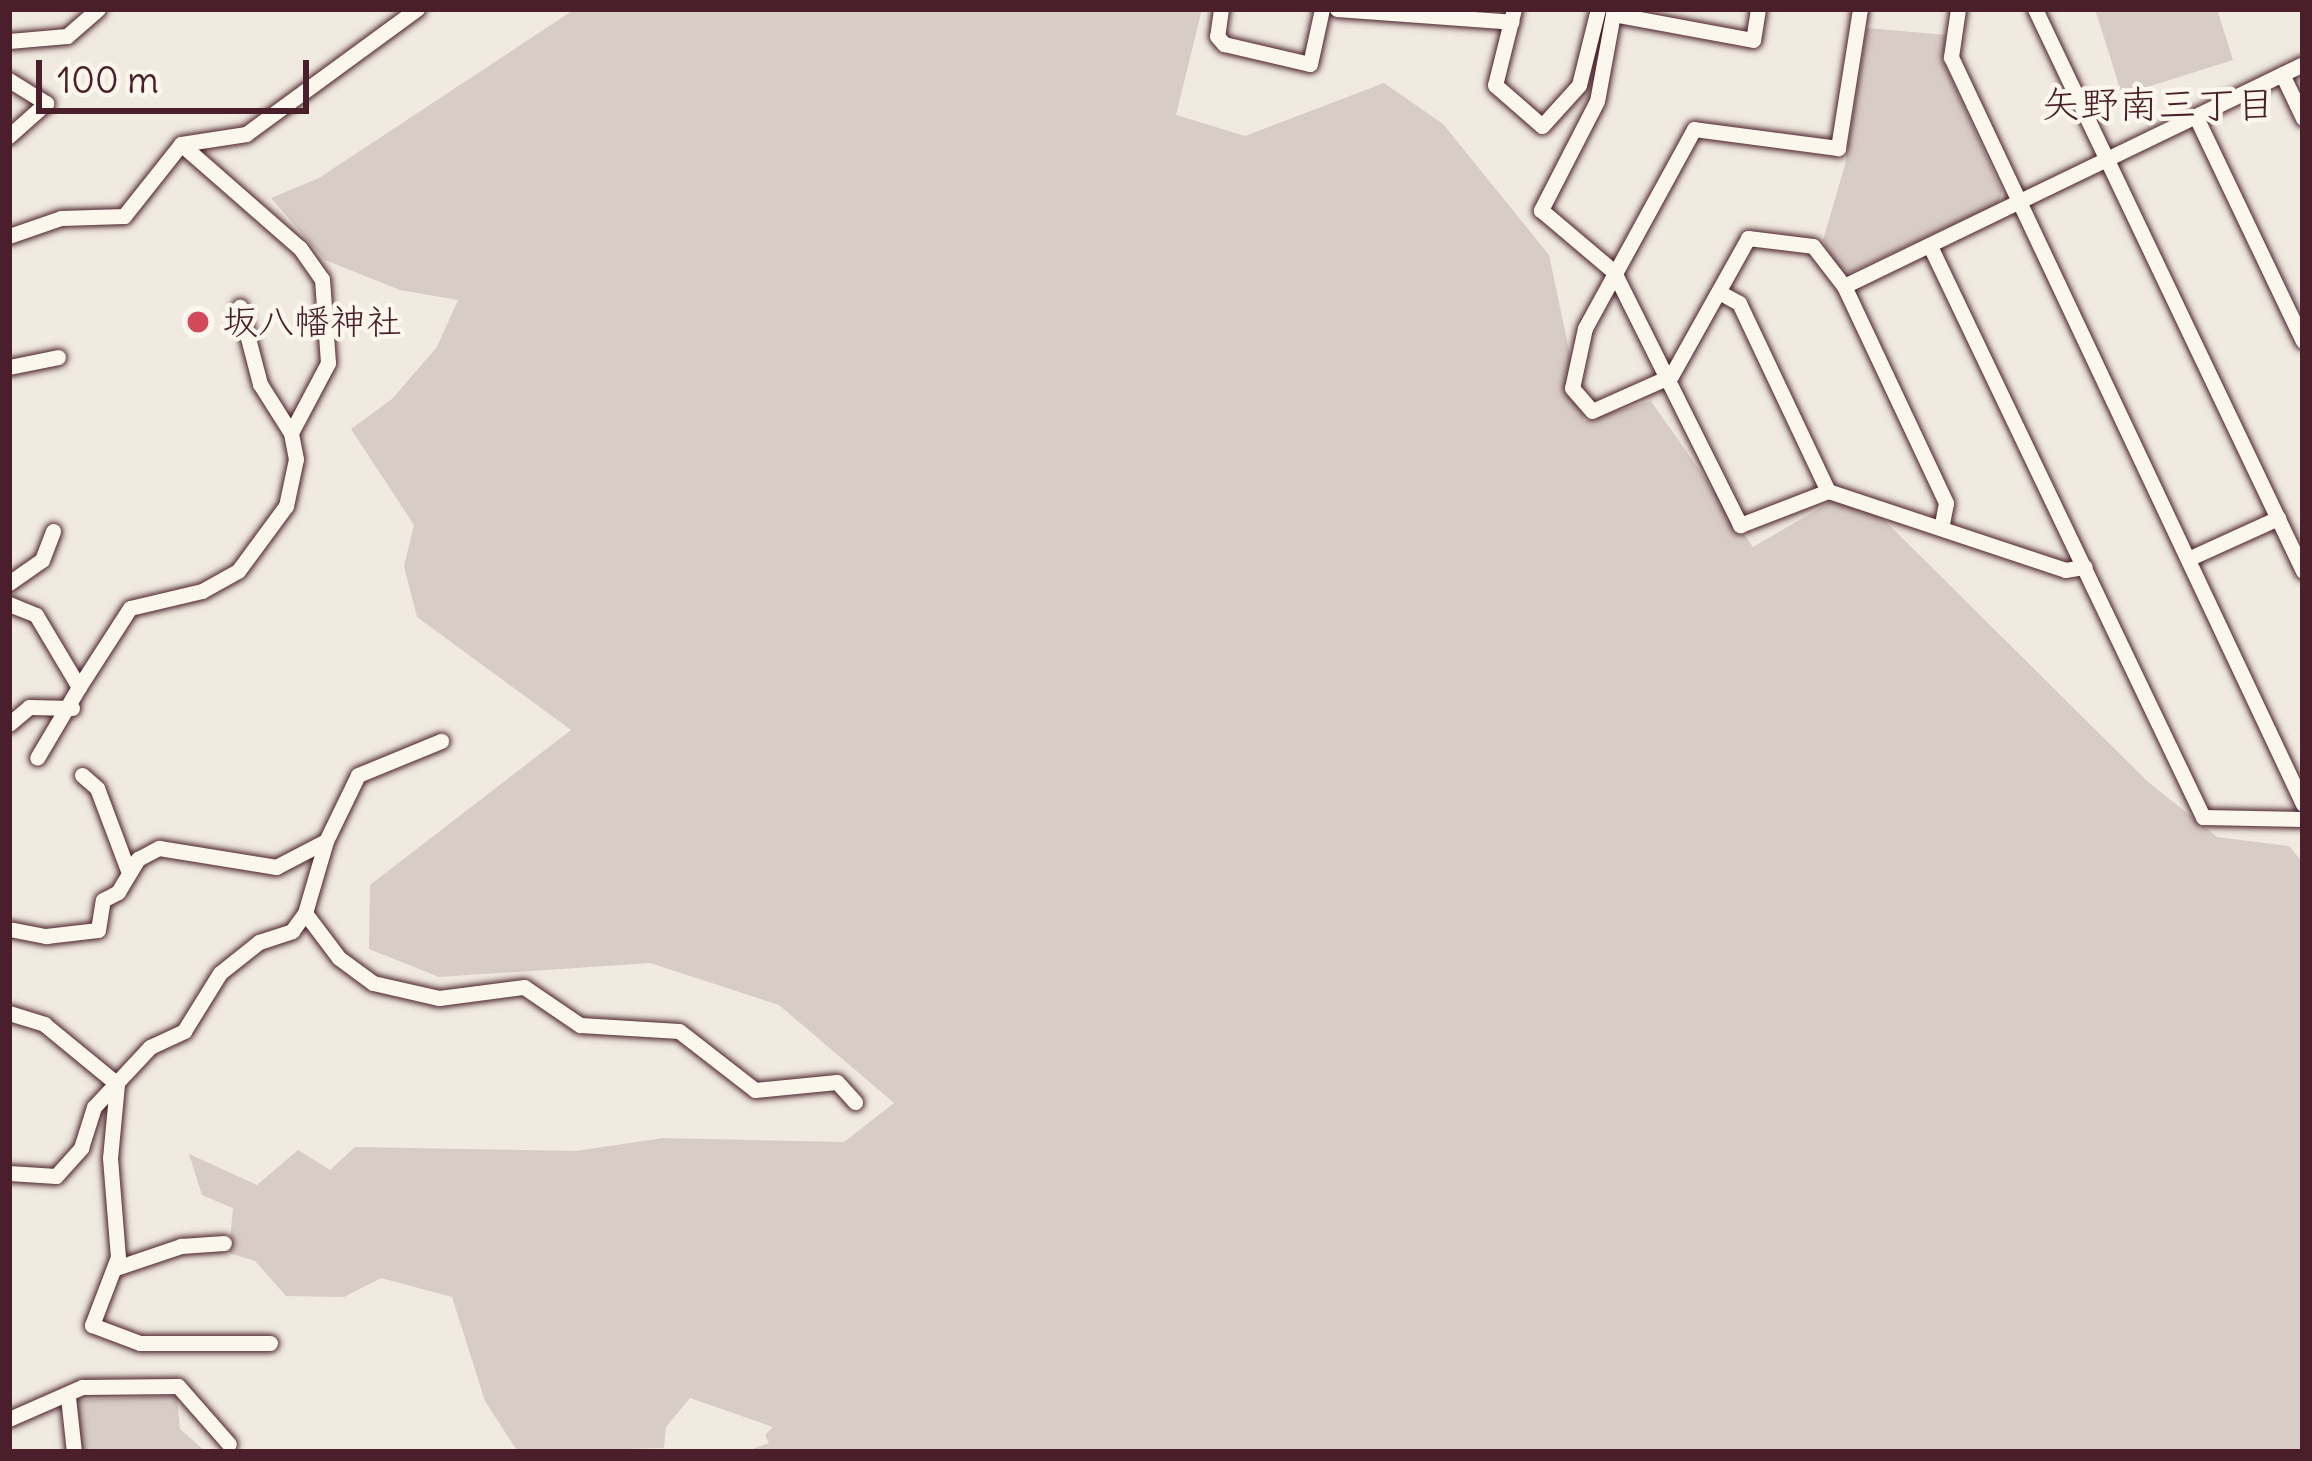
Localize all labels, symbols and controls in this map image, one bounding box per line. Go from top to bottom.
scale bar [42,36,315,110]
text: 100 m [57,58,159,103]
district label: 矢野南三丁目 [2041,82,2275,128]
place label: 坂八幡神社 [222,300,402,344]
marker: 坂八幡神社 [185,309,211,335]

